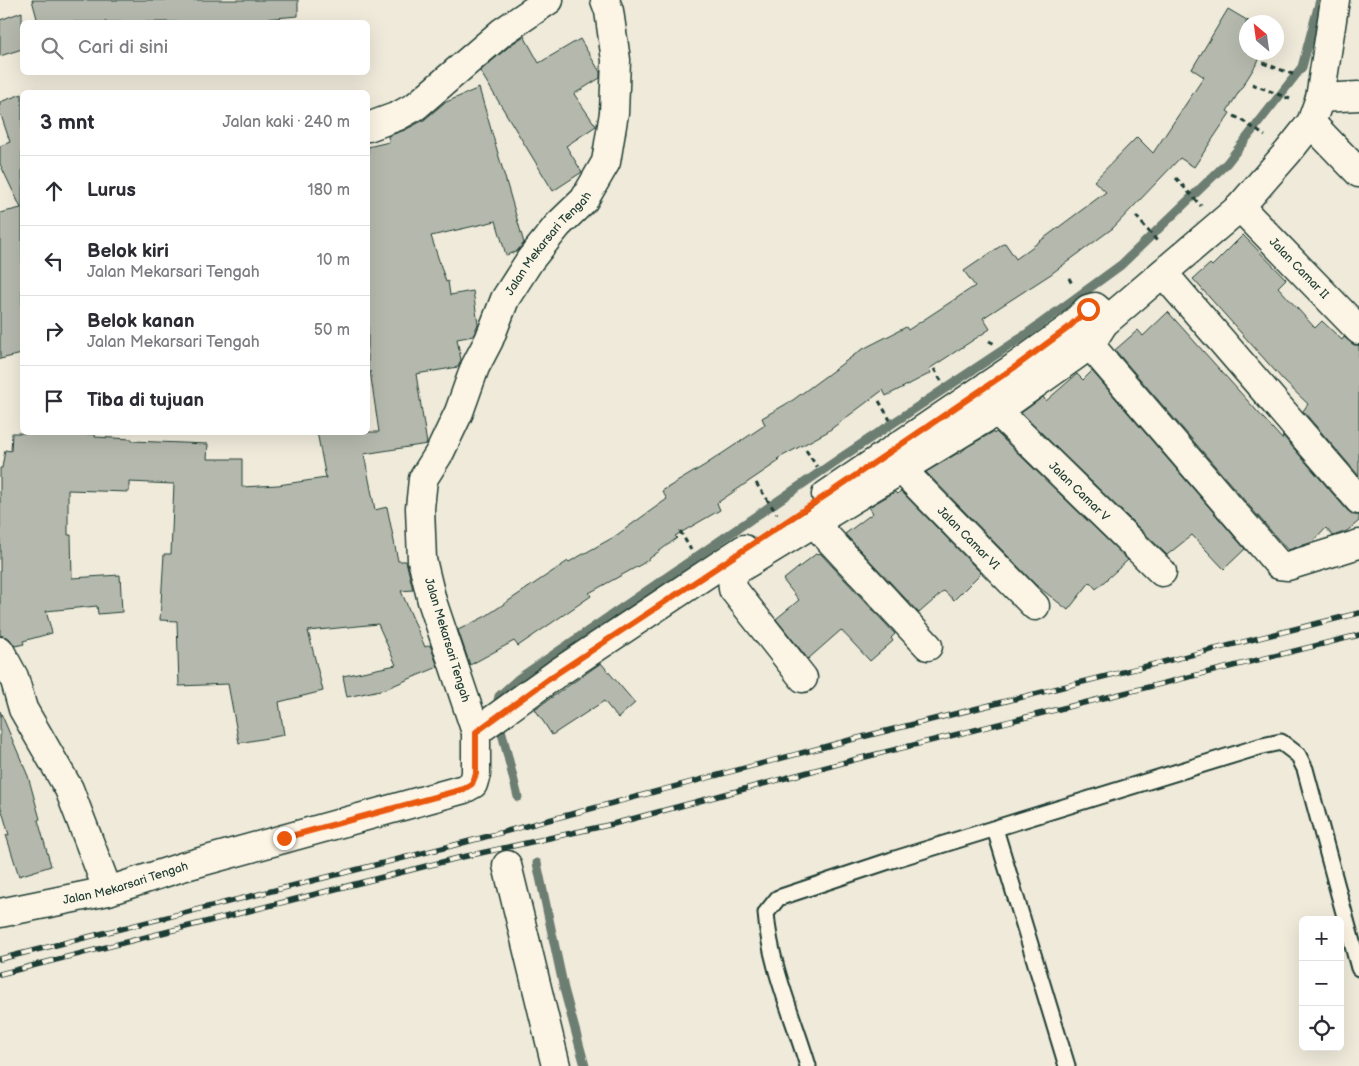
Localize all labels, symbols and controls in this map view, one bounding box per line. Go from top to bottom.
north arrow [1239,15,1284,60]
search box [20,20,370,75]
icon: search [38,34,66,62]
text: Cari di sini [78,36,168,59]
text: 3 mnt [40,110,95,135]
text: Jalan kaki · 240 m [222,113,350,132]
icon: ahead [40,177,68,205]
text: Lurus [87,179,136,202]
text: 180 m [308,181,350,200]
street label: Jalan Mekarsari Tengah [502,189,595,298]
street label: Jalan Camar II [1266,234,1332,302]
text: Belok kiri [87,240,169,263]
icon: left [40,247,68,275]
text: 10 m [317,251,350,270]
text: Jalan Mekarsari Tengah [87,263,260,282]
route start [1077,298,1100,321]
text: Belok kanan [87,310,195,333]
icon: right [40,317,68,345]
text: 50 m [314,321,350,340]
text: Jalan Mekarsari Tengah [87,333,260,352]
icon: arrive [40,387,68,415]
text: Tiba di tujuan [87,389,204,412]
street label: Jalan Camar V [1046,458,1113,525]
street label: Jalan Camar VI [934,503,1003,573]
street label: Jalan Mekarsari Tengah [421,576,473,704]
route end [273,827,296,850]
street label: Jalan Mekarsari Tengah [61,858,190,908]
map controls [1299,916,1344,1051]
button: + [1299,916,1344,961]
button: − [1299,961,1344,1006]
button: locate [1299,1006,1344,1051]

